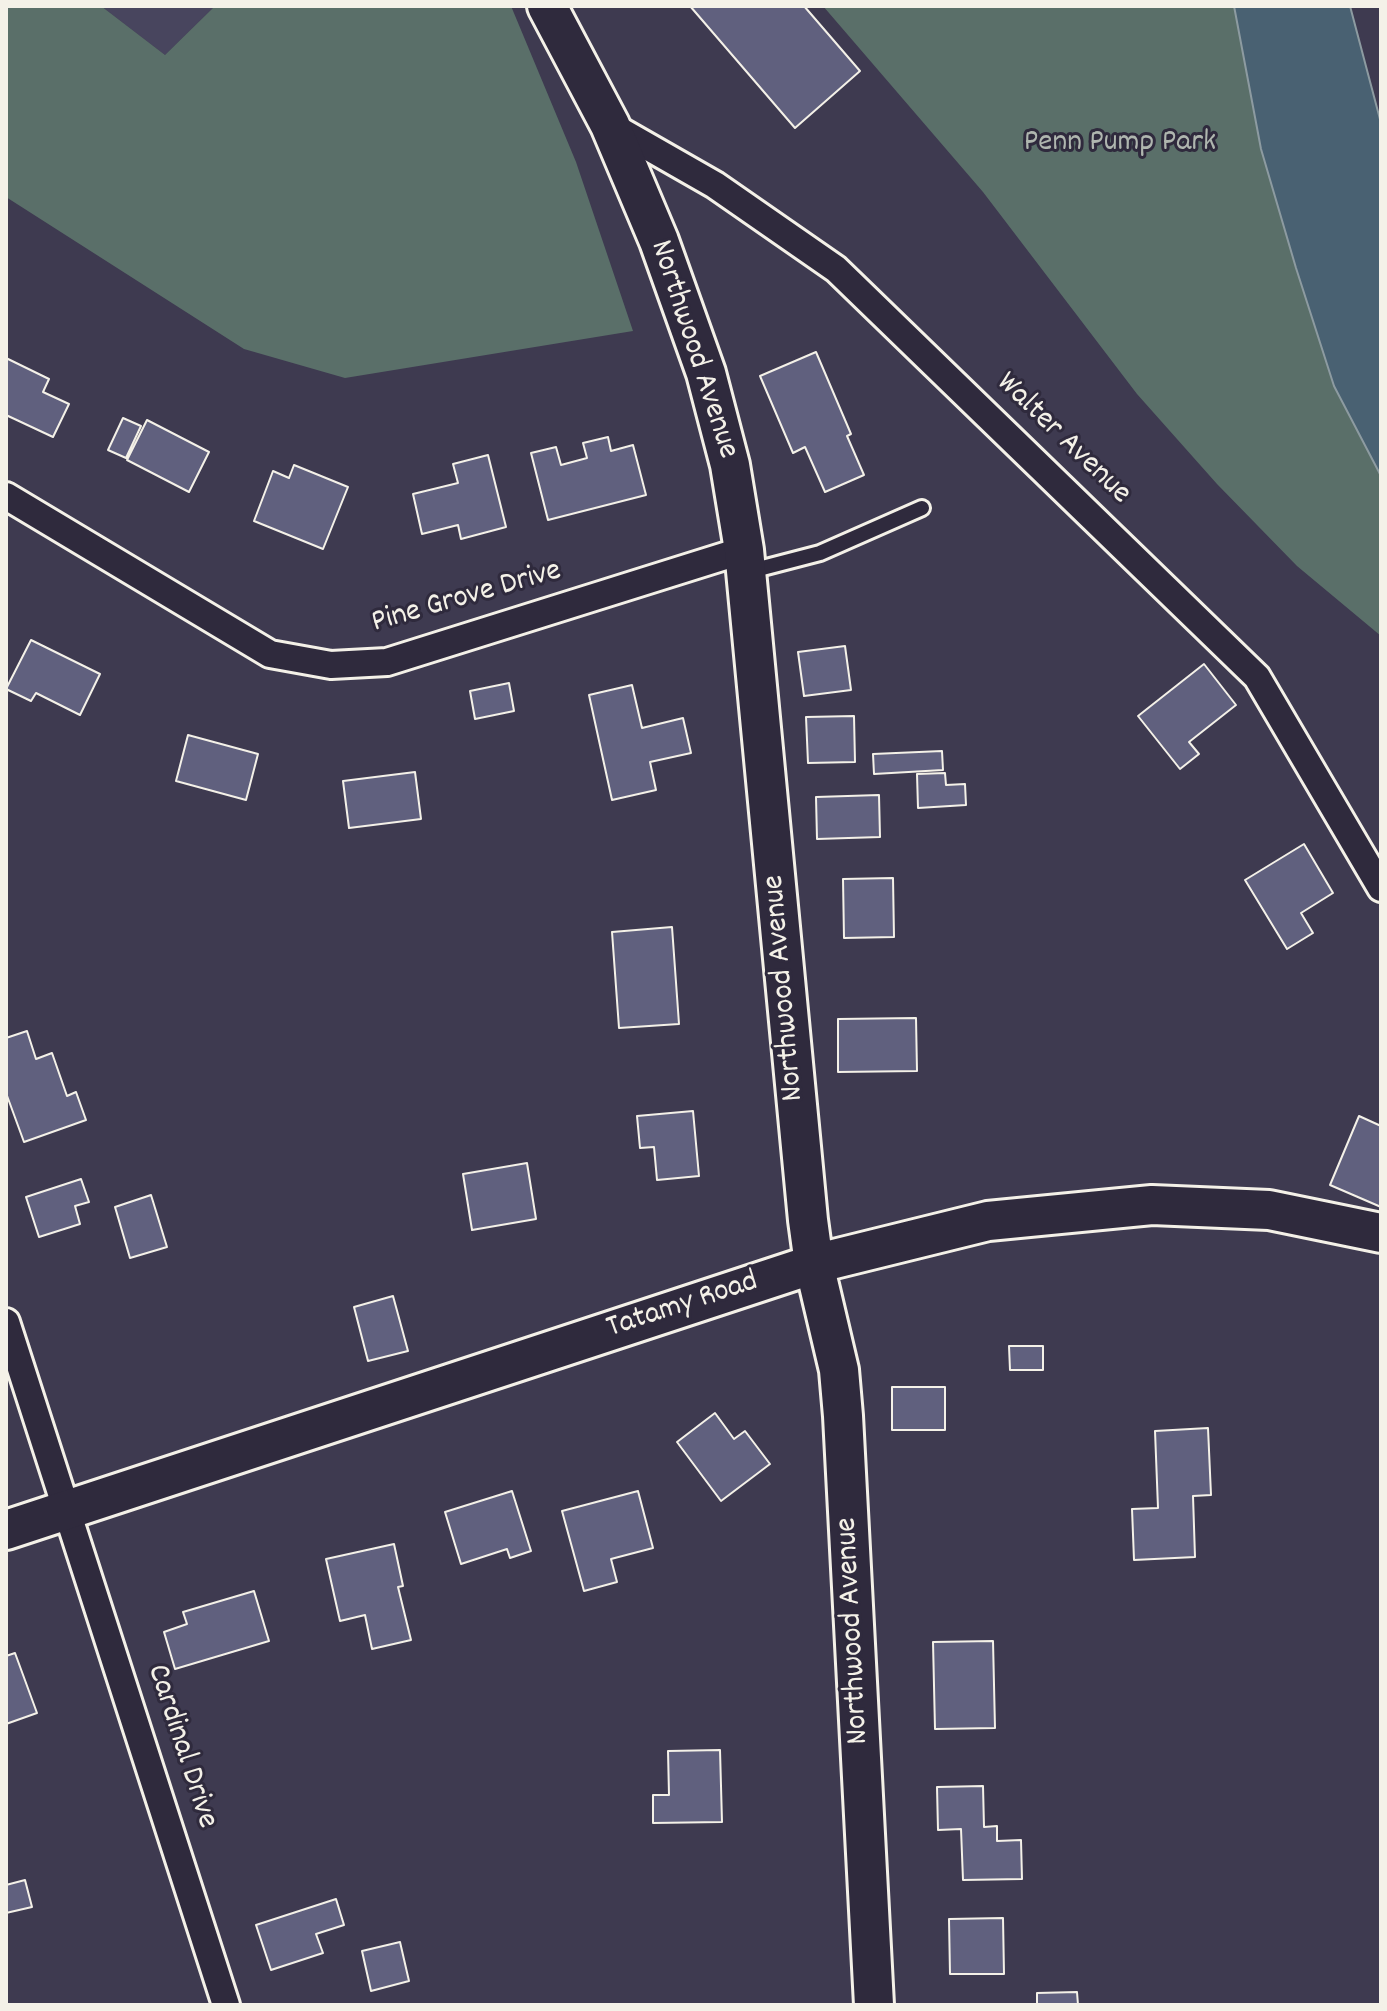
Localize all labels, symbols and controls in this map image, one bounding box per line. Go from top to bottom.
park label: Penn Pump Park [1024,126,1216,164]
street label: Northwood Avenue [639,236,745,464]
street label: Walter Avenue [986,366,1138,514]
street label: Pine Grove Drive [368,554,566,644]
street label: Northwood Avenue [757,873,815,1103]
street label: Tatamy Road [603,1265,763,1349]
street label: Northwood Avenue [830,1516,880,1746]
street label: Cardinal Drive [135,1660,225,1834]

